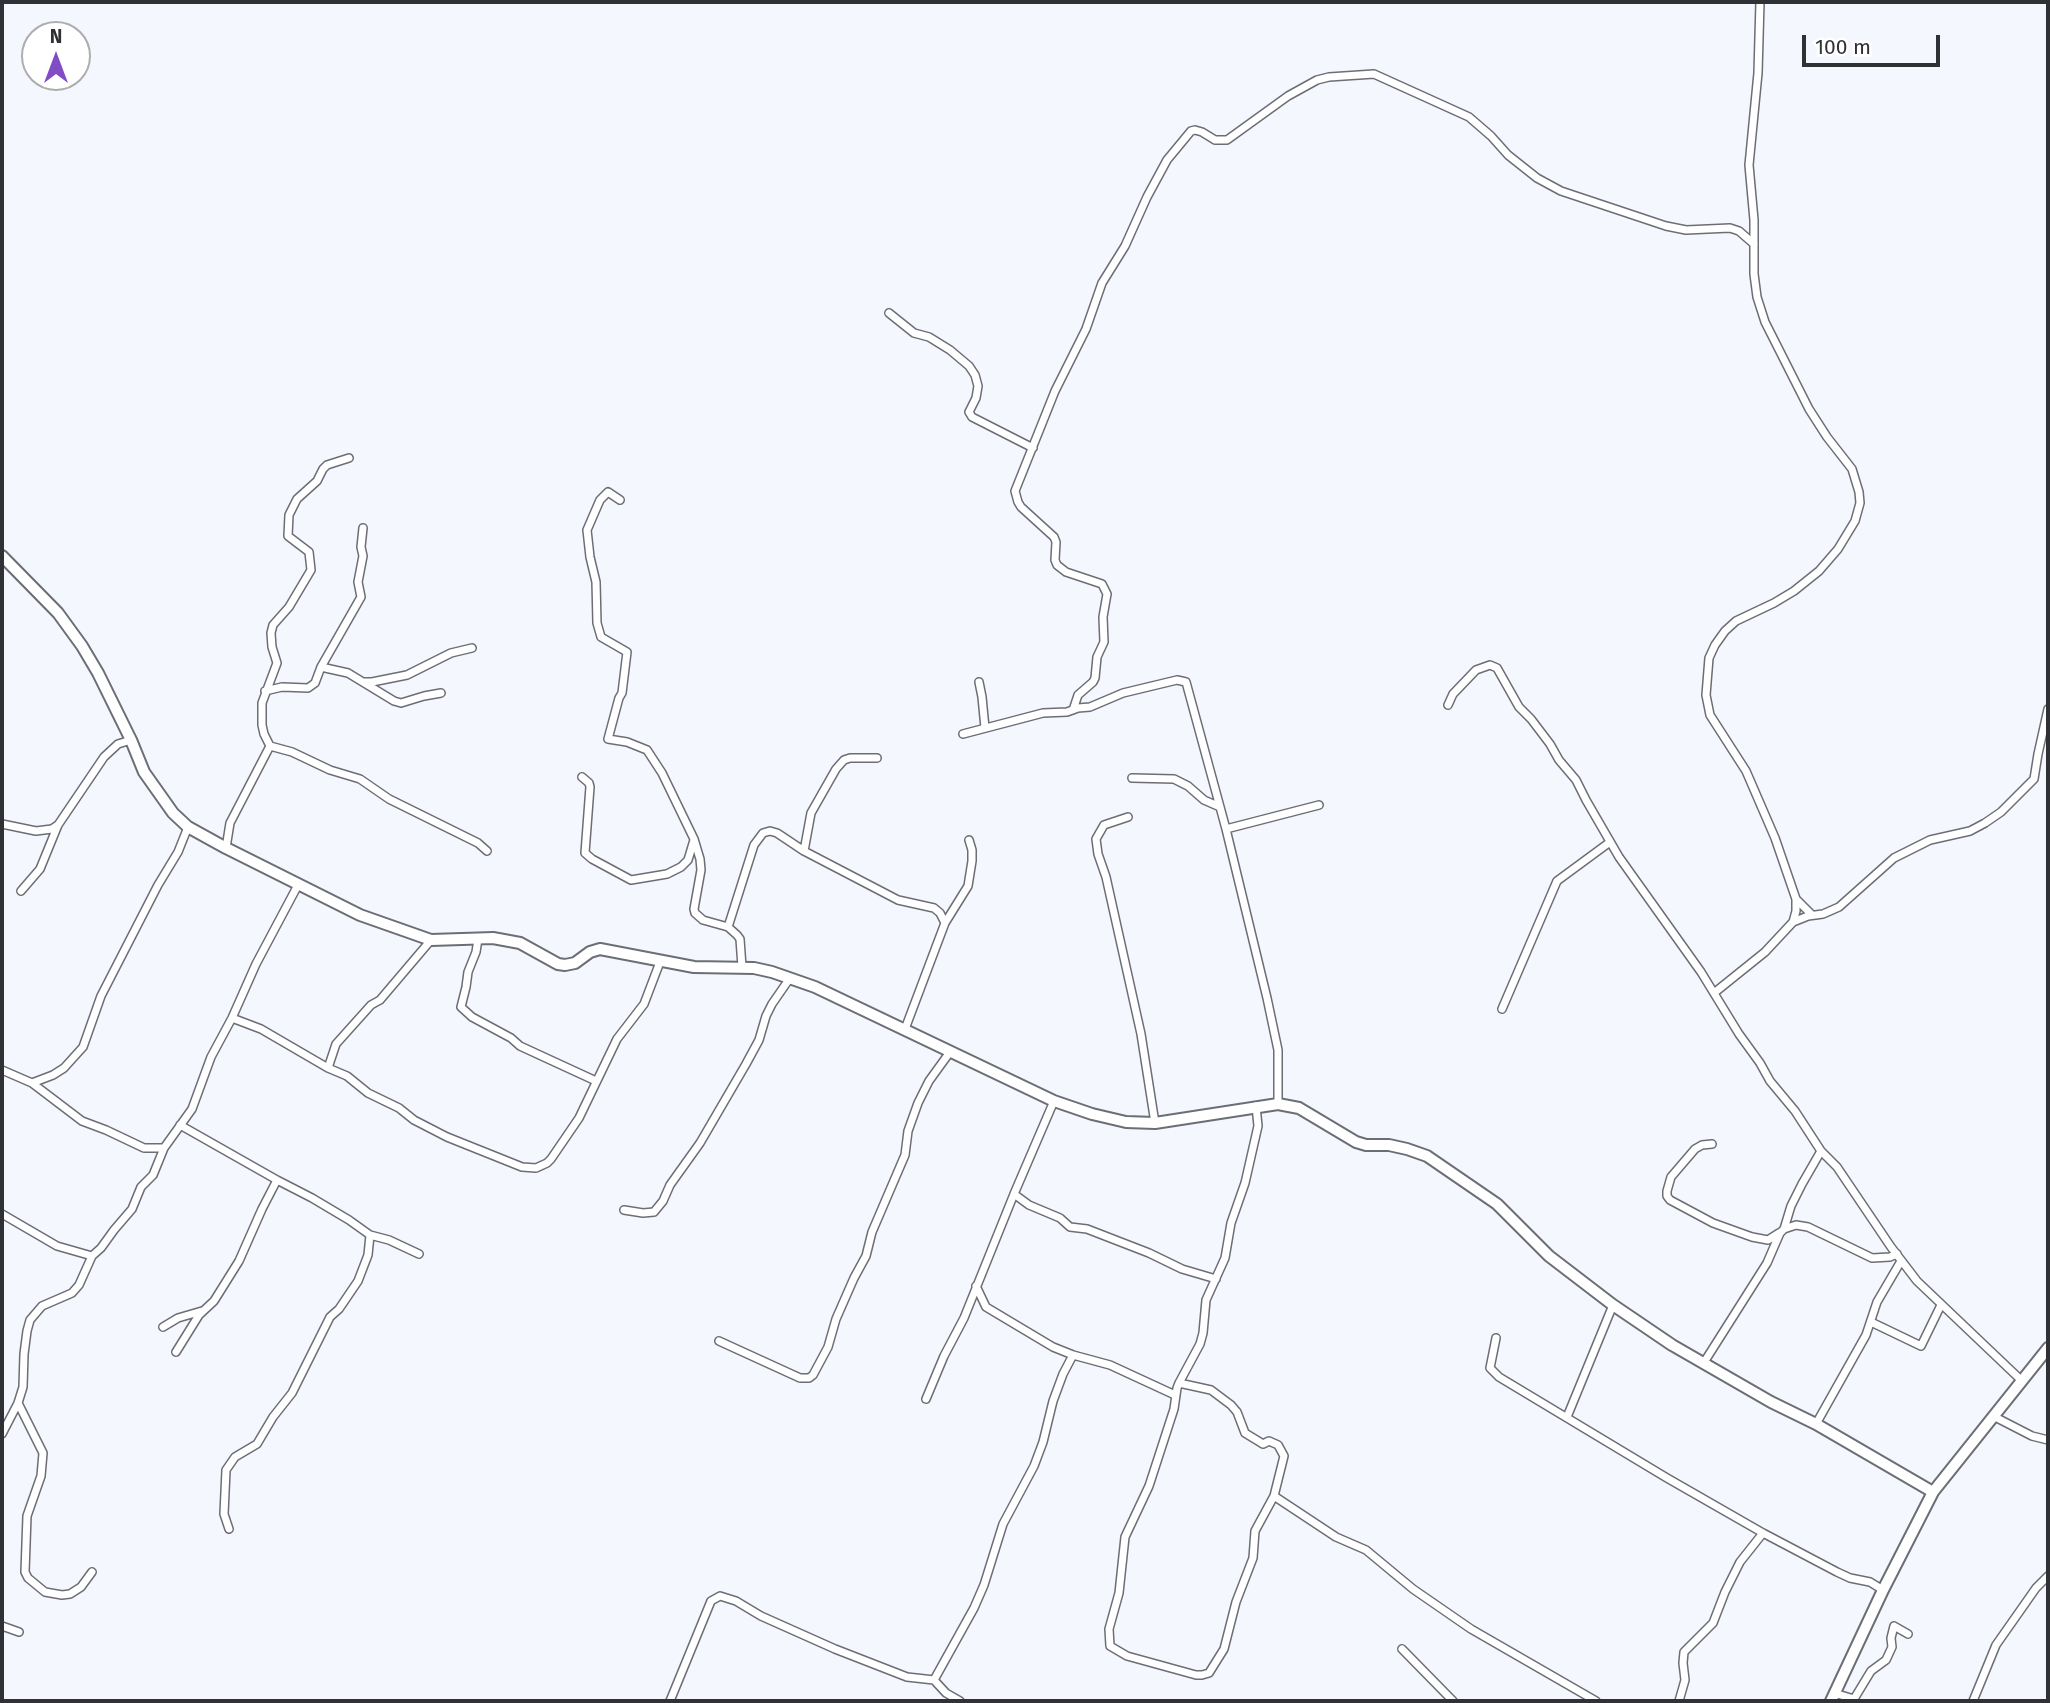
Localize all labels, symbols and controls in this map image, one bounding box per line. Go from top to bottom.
north arrow [21,21,91,91]
scale bar [1805,21,1943,65]
text: N [50,25,62,48]
text: 100 m [1815,34,1871,60]

